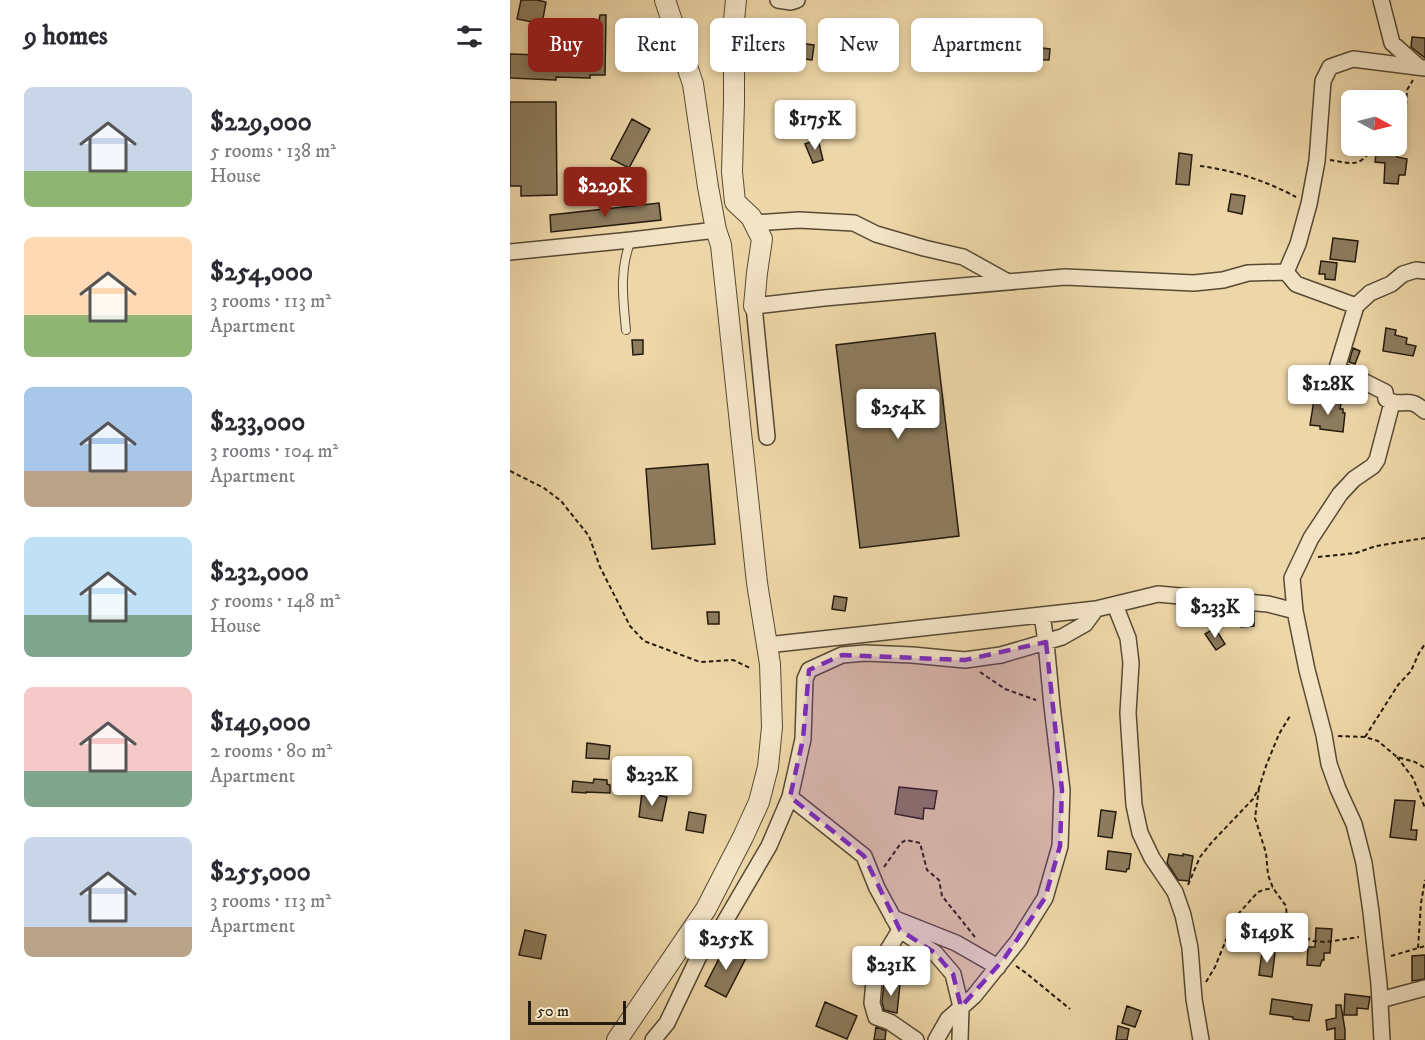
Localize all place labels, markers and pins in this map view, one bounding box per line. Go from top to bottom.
pin: $175K [773,100,857,151]
pin: $229K [563,167,647,218]
pin: $128K [1286,365,1370,416]
pin: $254K [856,389,940,440]
pin: $233K [1173,588,1257,639]
pin: $232K [610,756,694,807]
pin: $149K [1225,913,1309,964]
pin: $255K [684,920,768,971]
pin: $231K [849,946,933,997]

